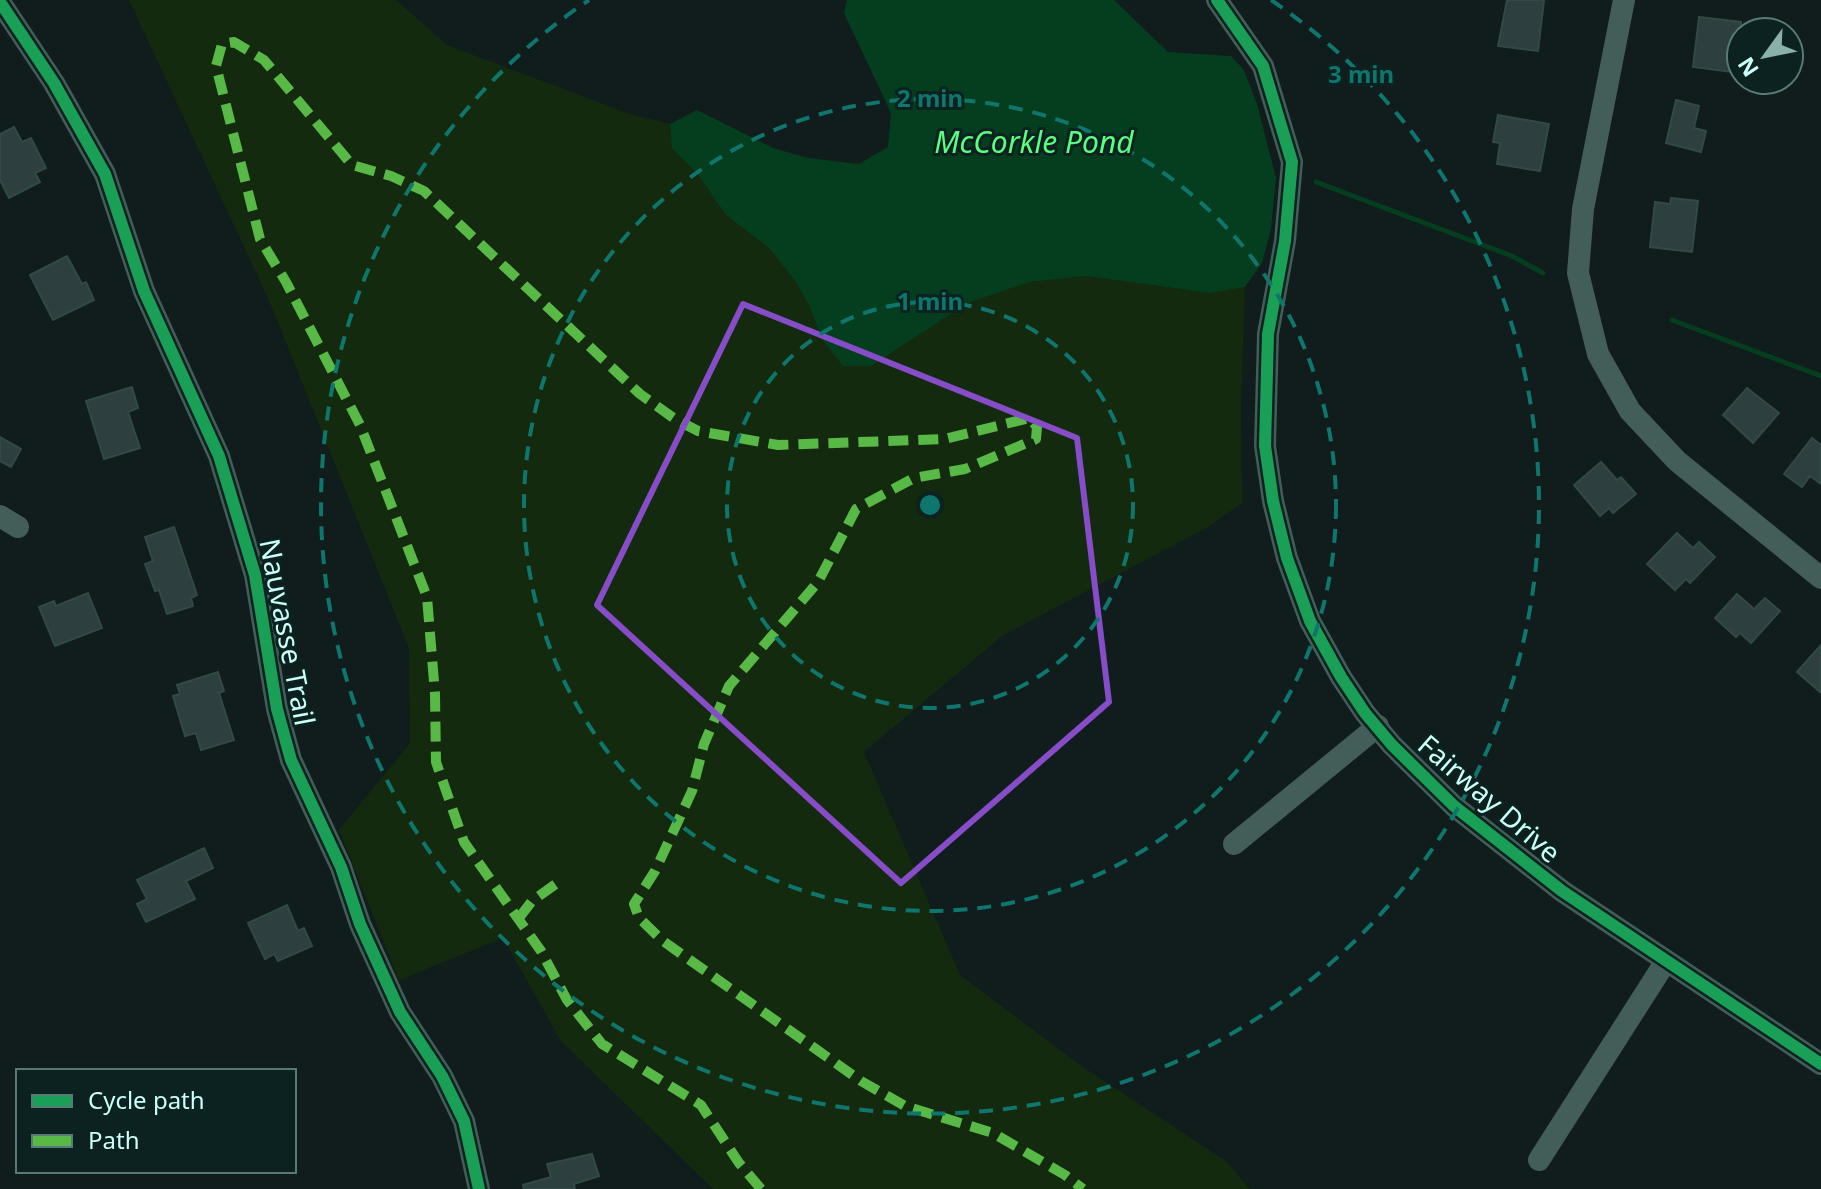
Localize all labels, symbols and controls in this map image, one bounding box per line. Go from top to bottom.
north arrow [1725,16,1805,96]
text: N [1730,52,1765,83]
text: 3 min [1328,57,1394,90]
text: 2 min [897,81,963,114]
water label: McCorkle Pond [934,121,1134,162]
text: 1 min [897,284,963,317]
centre of rings [916,491,944,519]
street label: Nauvasse Trail [251,535,325,729]
street label: Fairway Drive [1411,725,1569,871]
legend [16,1069,296,1173]
text: Cycle path [88,1083,205,1116]
text: Path [88,1123,139,1156]

